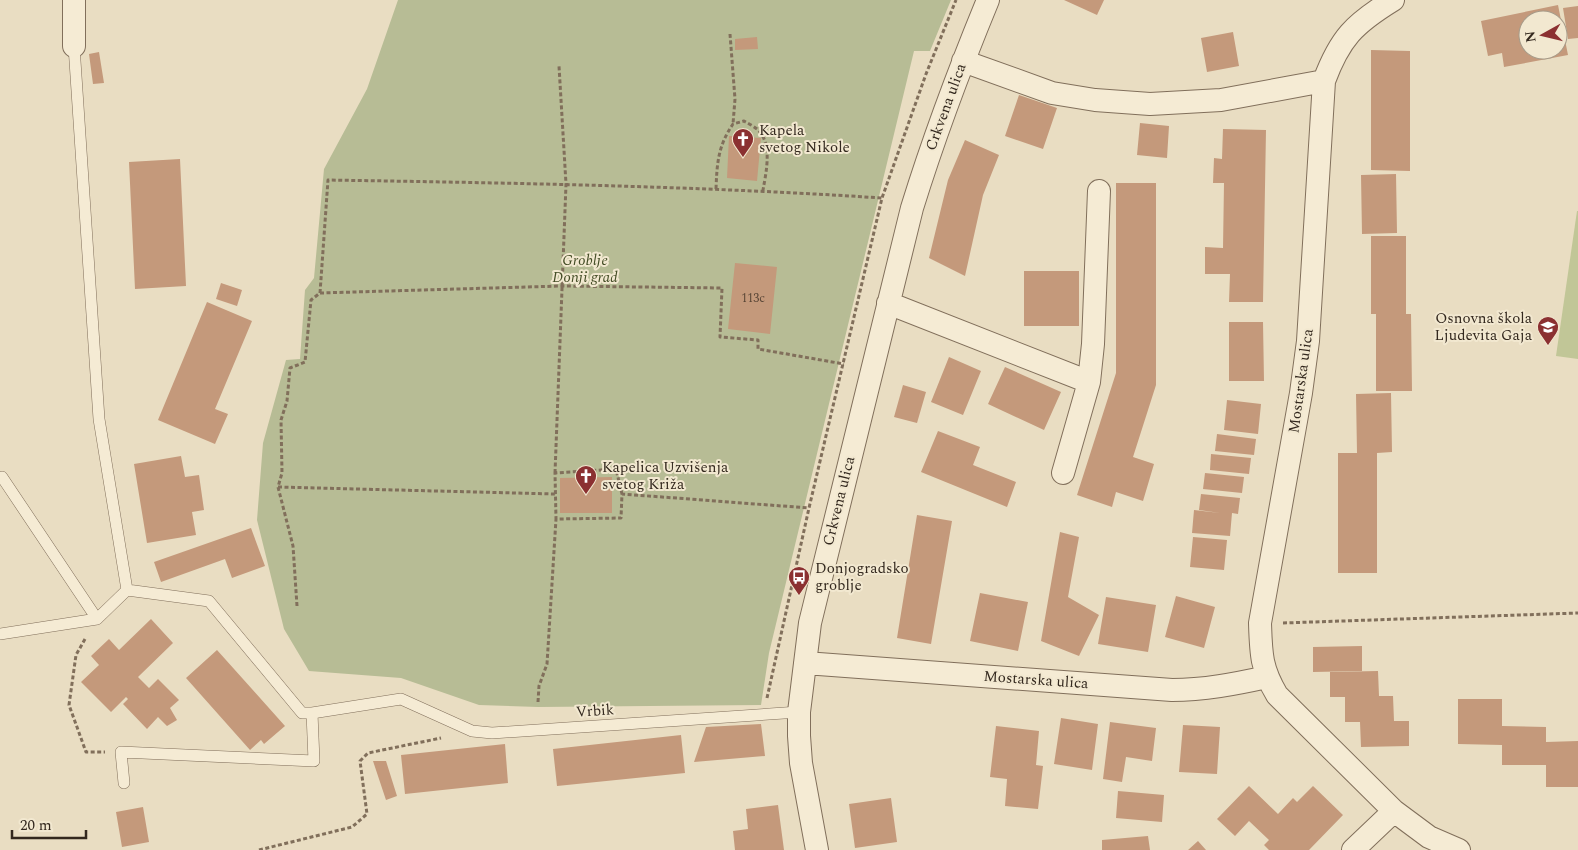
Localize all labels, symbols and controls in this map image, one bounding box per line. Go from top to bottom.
north arrow [1518,10,1568,60]
text: N [1519,30,1542,44]
street label: Crkvena ulica [920,59,973,154]
place label: Kapela svetog Nikole [759,119,850,159]
church icon: Kapela svetog Nikole [731,127,755,158]
park label: Groblje Donji grad [552,249,618,289]
house number: 113c [741,289,765,308]
place label: Osnovna škola Ljudevita Gaja [1435,307,1533,347]
school or university icon: Osnovna škola Ljudevita Gaja [1536,315,1560,346]
street label: Mostarska ulica [1282,327,1320,435]
street label: Crkvena ulica [817,453,861,548]
place label: Kapelica Uzvišenja svetog Križa [602,456,729,496]
church icon: Kapelica Uzvišenja svetog Križa [574,464,598,495]
place label: Donjogradsko groblje [815,557,909,597]
bus stop icon: Donjogradsko groblje [787,565,811,596]
street label: Mostarska ulica [983,665,1090,695]
street label: Vrbik [575,698,615,724]
scale bar [12,808,86,840]
text: 20 m [20,814,52,837]

